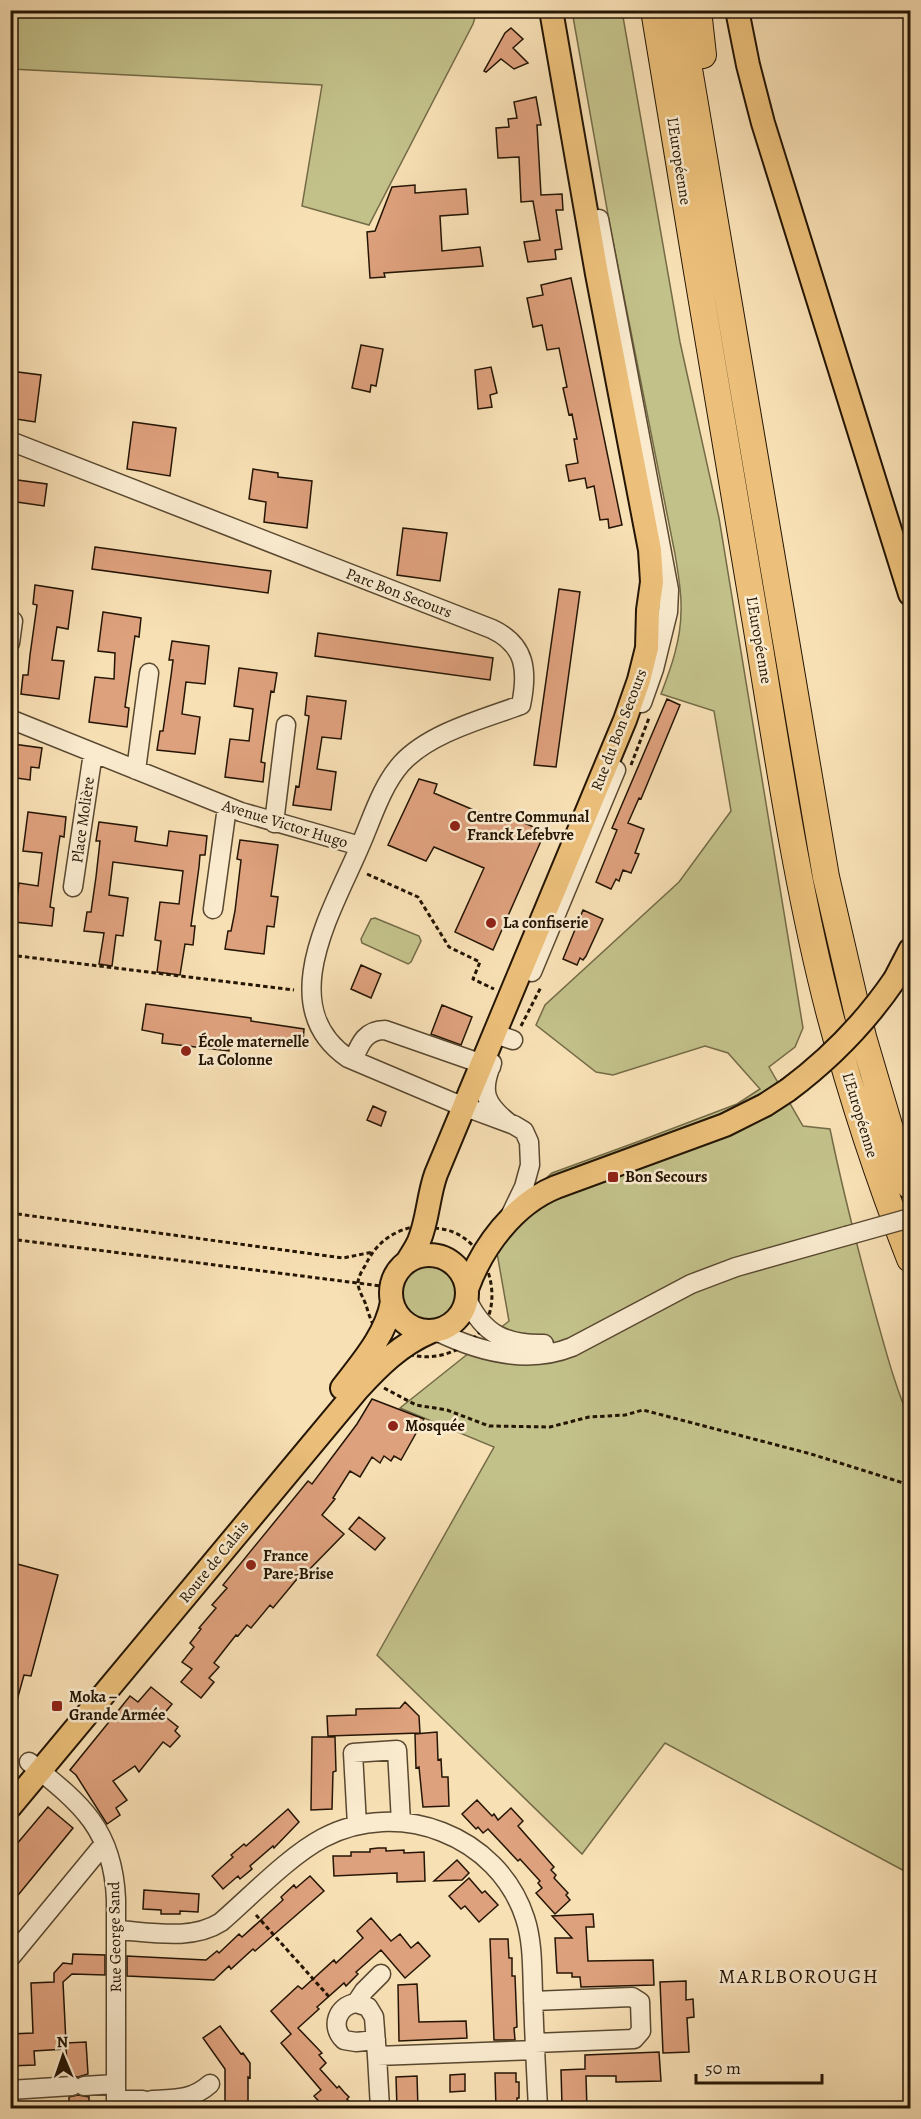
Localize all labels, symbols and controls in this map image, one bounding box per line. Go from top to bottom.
street label: L'Européenne [661,116,697,206]
street label: Parc Bon Secours [343,563,455,623]
street label: L'Européenne [740,594,778,686]
street label: Rue du Bon Secours [586,666,652,794]
street label: Place Molière [66,775,100,865]
street label: Avenue Victor Hugo [218,794,351,854]
place label: Centre Communal Franck Lefebvre [467,806,590,846]
marker: Centre Communal Franck Lefebvre [448,819,462,833]
place label: La confiserie [503,912,588,934]
marker: La confiserie [484,916,498,930]
place label: École maternelle La Colonne [198,1031,309,1071]
marker: École maternelle La Colonne [179,1044,193,1058]
street label: L'Européenne [837,1069,883,1161]
place label: Bon Secours [625,1166,708,1188]
marker: Bon Secours [606,1170,620,1184]
place label: Mosquée [405,1415,465,1437]
marker: Mosquée [386,1419,400,1433]
street label: Route de Calais [174,1516,254,1608]
place label: France Pare-Brise [263,1545,334,1585]
marker: France Pare-Brise [244,1558,258,1572]
place label: Moka – Grande Armée [69,1686,166,1726]
marker: Moka – Grande Armée [50,1699,64,1713]
street label: Rue George Sand [103,1881,127,1993]
district label: MARLBOROUGH [719,1963,879,1990]
north arrow [33,2026,93,2086]
text: N [56,2031,69,2053]
scale bar [696,2047,822,2085]
text: 50 m [705,2056,741,2080]

